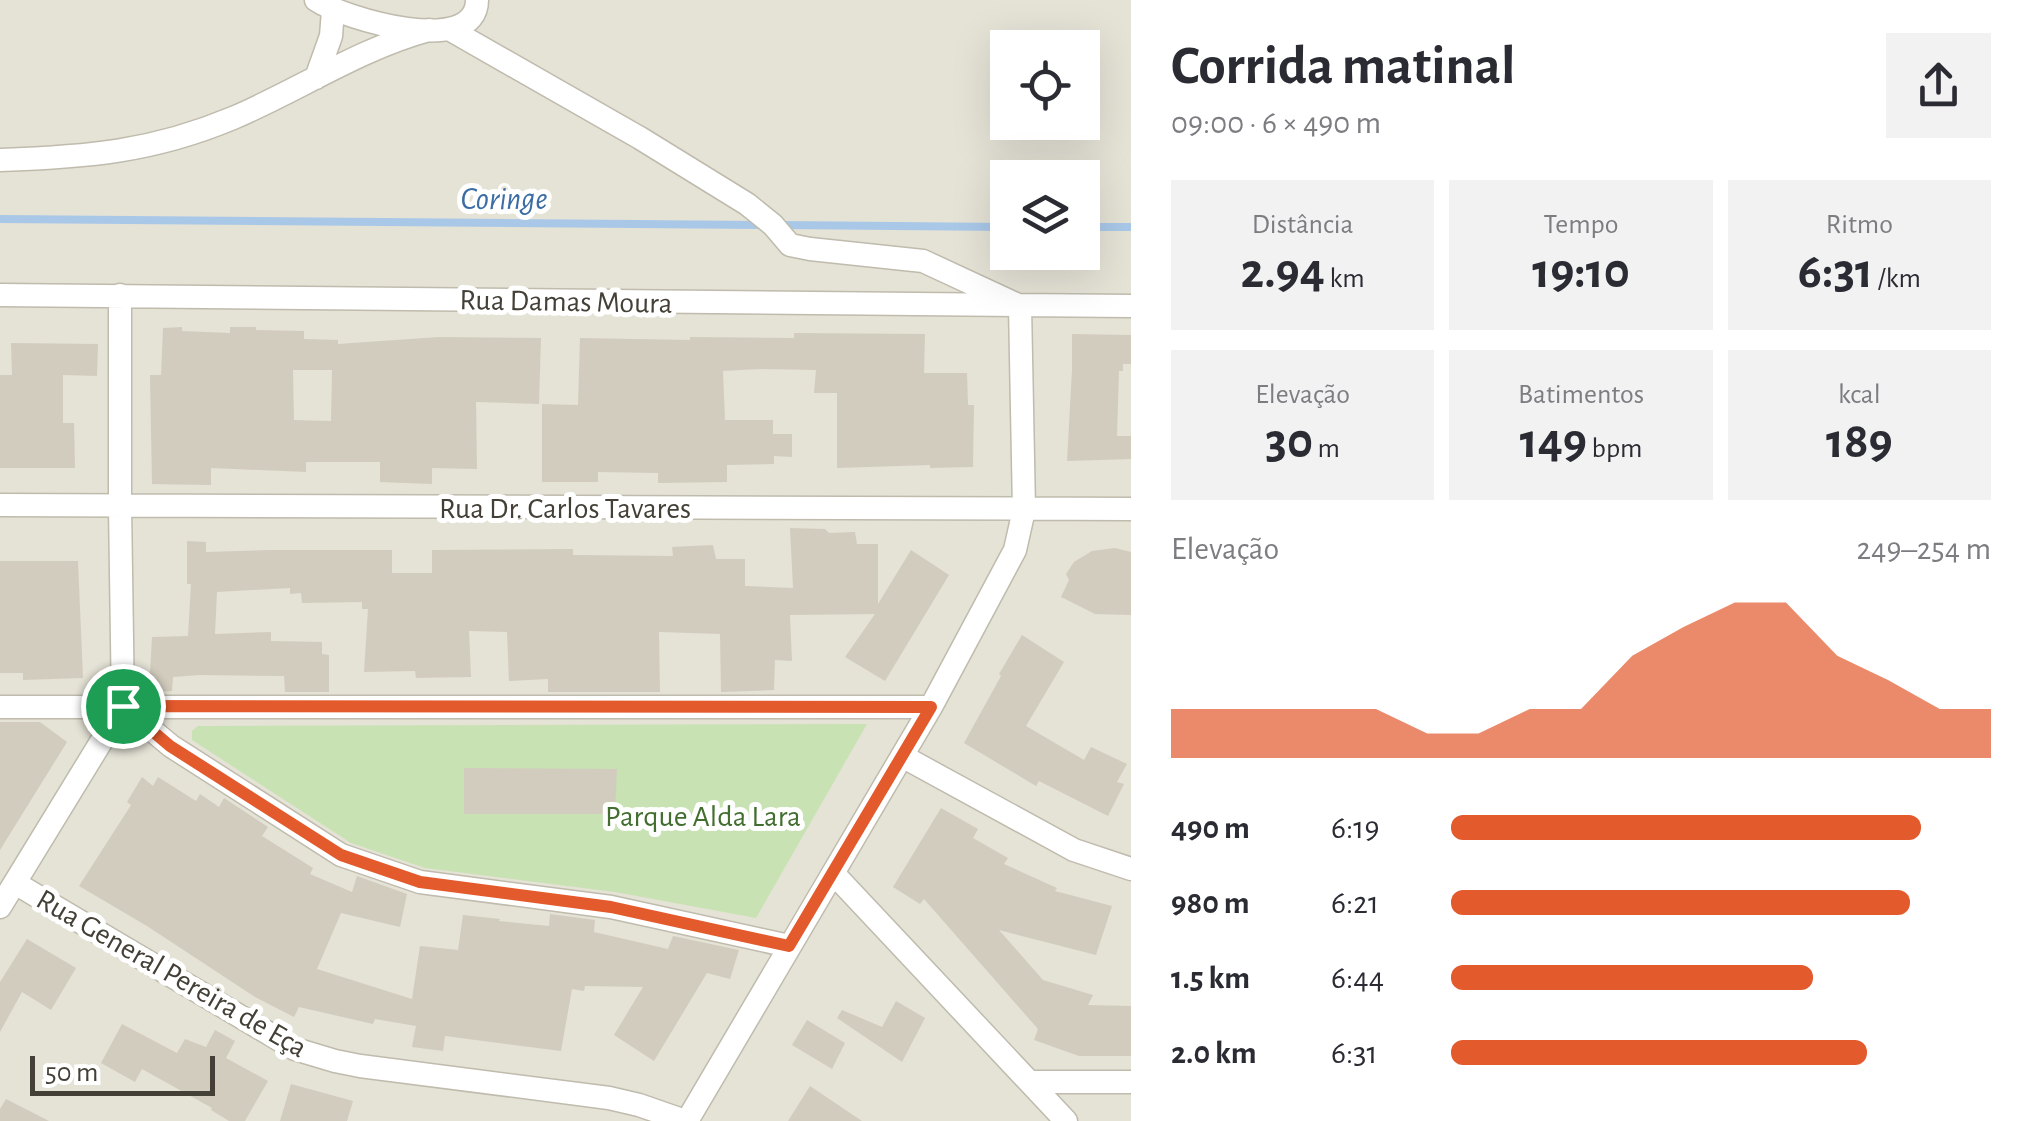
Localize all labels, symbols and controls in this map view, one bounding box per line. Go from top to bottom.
map controls [990,30,1100,270]
button: locate [990,30,1100,140]
button: share [1886,33,1991,138]
text: Corrida matinal [1171,39,1516,94]
text: 09:00 · 6 × 490 m [1171,107,1381,139]
button: layers [990,160,1100,270]
water label: Coringe [460,183,548,215]
text: Distância [1252,211,1354,239]
text: Tempo [1543,211,1619,239]
text: Ritmo [1826,211,1893,239]
text: 2.94 [1241,247,1325,297]
text: 19:10 [1532,247,1630,297]
text: 6:31 [1798,247,1873,297]
text: km [1325,265,1365,293]
text: /km [1873,265,1921,293]
street label: Rua Damas Moura [459,285,673,319]
text: Elevação [1255,381,1350,409]
text: Batimentos [1518,381,1644,409]
text: kcal [1838,381,1881,409]
text: 30 [1265,417,1313,467]
text: 149 [1520,417,1587,467]
text: 189 [1826,417,1893,467]
text: m [1313,435,1340,463]
text: bpm [1587,435,1642,463]
street label: Rua Dr. Carlos Tavares [439,494,691,524]
text: Elevação [1171,533,1279,565]
text: 249–254 m [1857,533,1991,565]
pin [81,664,166,749]
icon: arrive [96,679,151,734]
park label: Parque Alda Lara [605,802,801,832]
text: 490 m [1171,812,1250,844]
text: 6:19 [1331,812,1379,844]
street label: Rua General Pereira de Eça [31,884,312,1063]
text: 980 m [1171,887,1250,919]
text: 6:21 [1331,887,1379,919]
text: 1.5 km [1171,962,1250,994]
text: 6:44 [1331,962,1384,994]
text: 2.0 km [1171,1037,1257,1069]
text: 6:31 [1331,1037,1378,1069]
scale bar [30,1051,215,1096]
text: 50 m [45,1059,99,1087]

